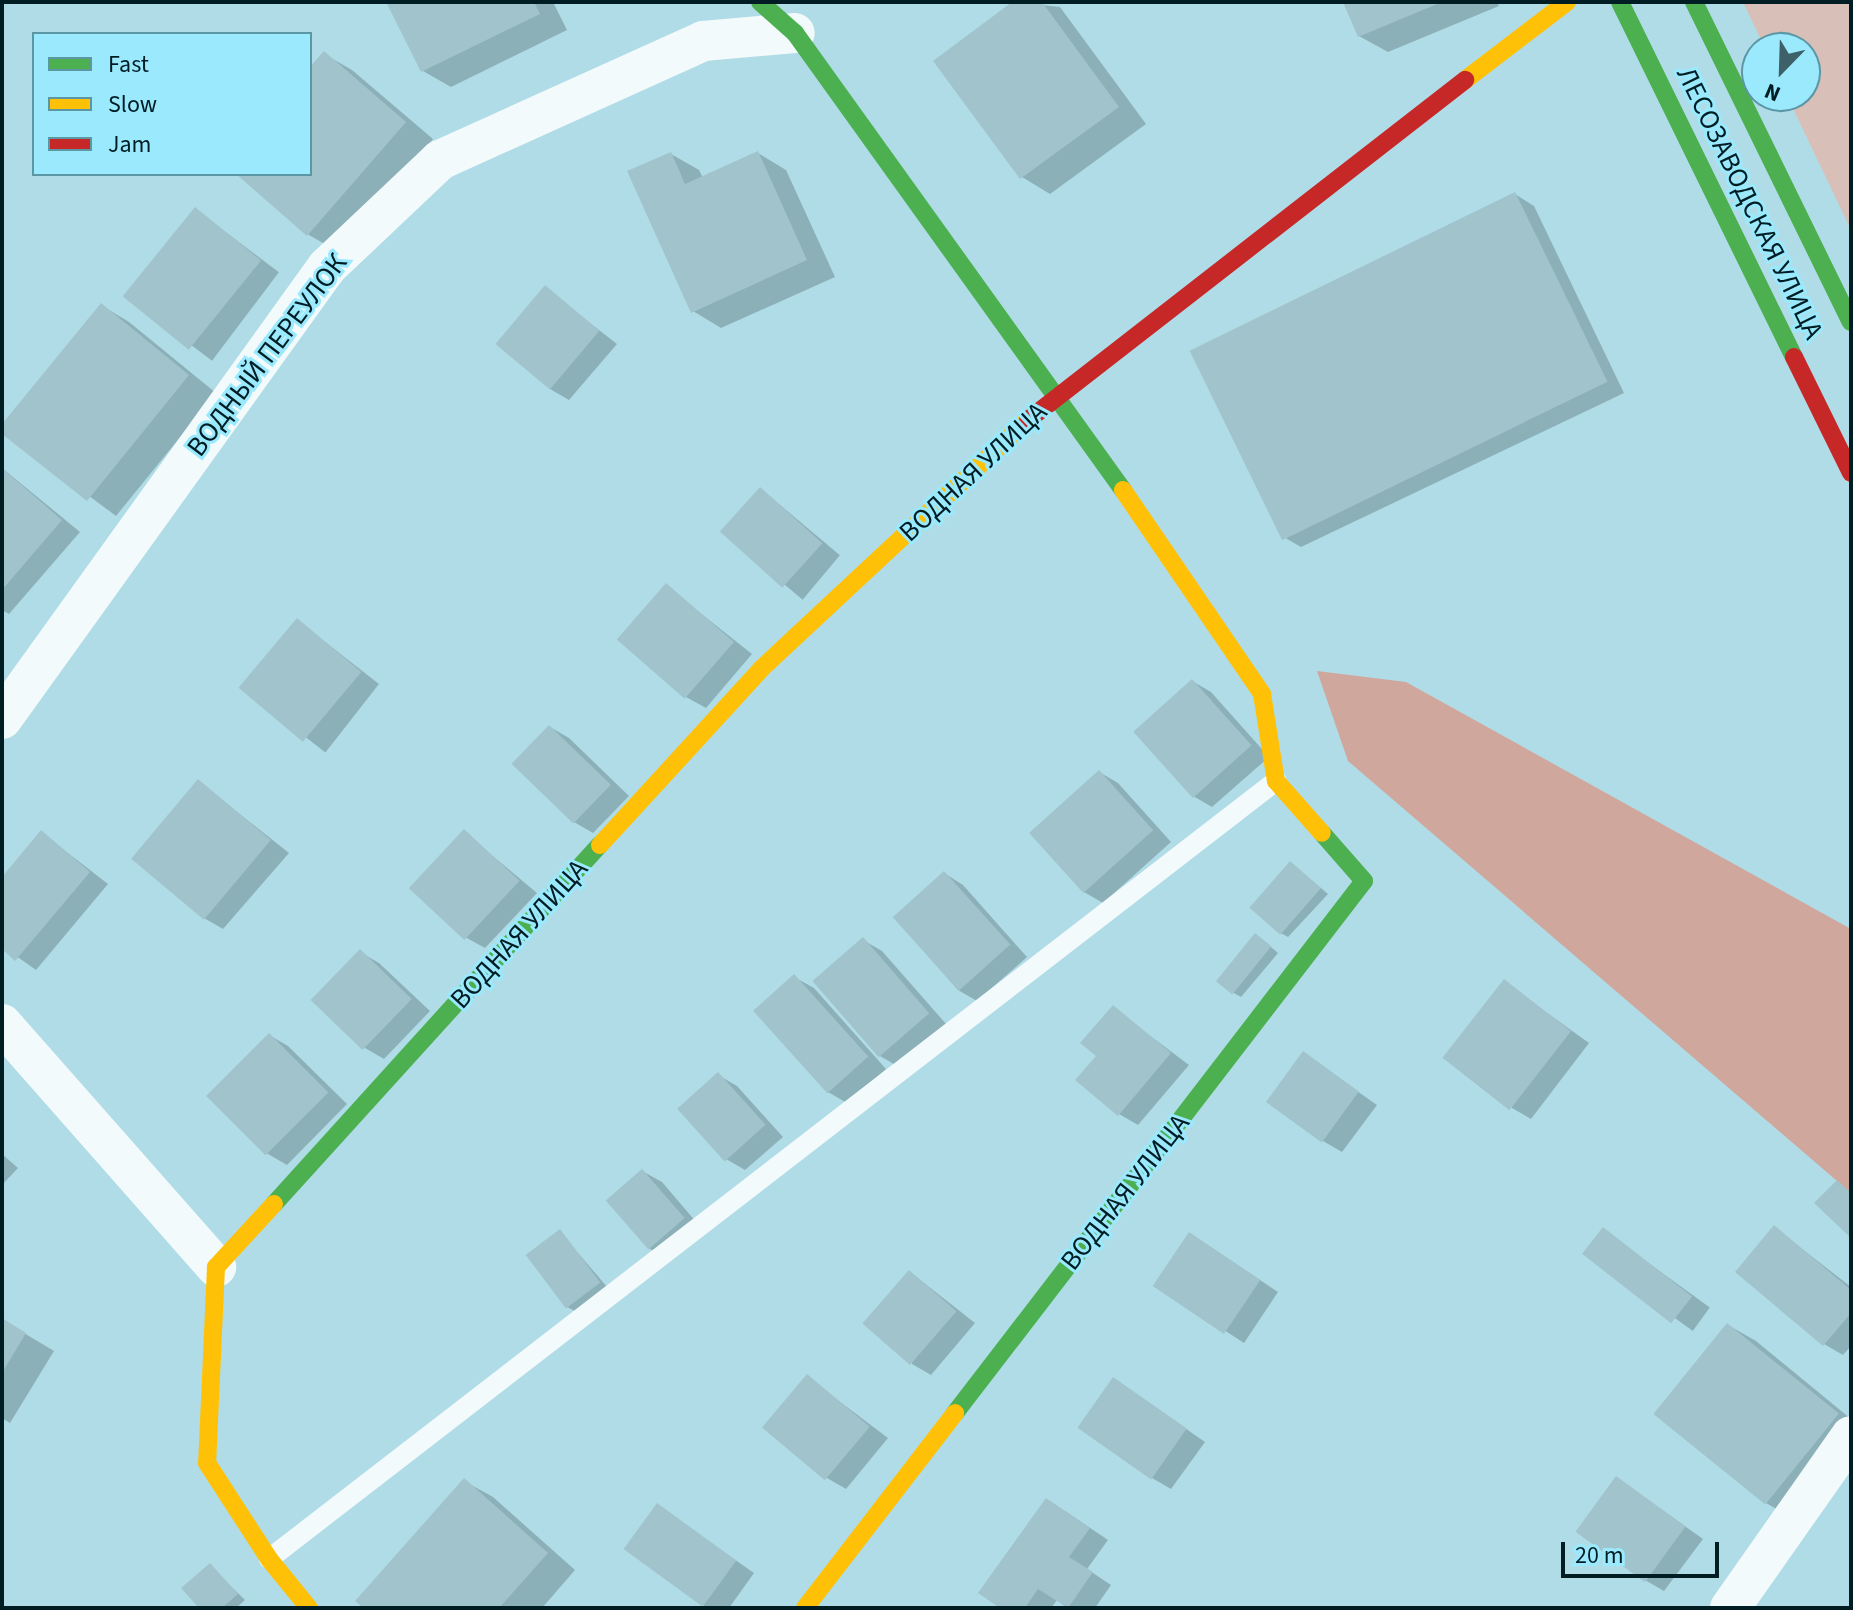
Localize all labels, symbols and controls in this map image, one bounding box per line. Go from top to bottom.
legend [32,32,312,176]
north arrow [1741,32,1821,112]
text: Fast [108,47,149,82]
street label: ЛЕСОЗАВОДСКАЯ УЛИЦА [1669,61,1831,345]
text: N [1759,75,1785,110]
text: Slow [108,87,157,122]
text: Jam [108,127,152,162]
street label: ВОДНЫЙ ПЕРЕУЛОК [180,247,354,463]
street label: ВОДНАЯ УЛИЦА [892,395,1054,549]
street label: ВОДНАЯ УЛИЦА [443,852,595,1016]
street label: ВОДНАЯ УЛИЦА [1053,1107,1197,1277]
scale bar [1565,1526,1723,1576]
text: 20 m [1575,1538,1624,1573]

